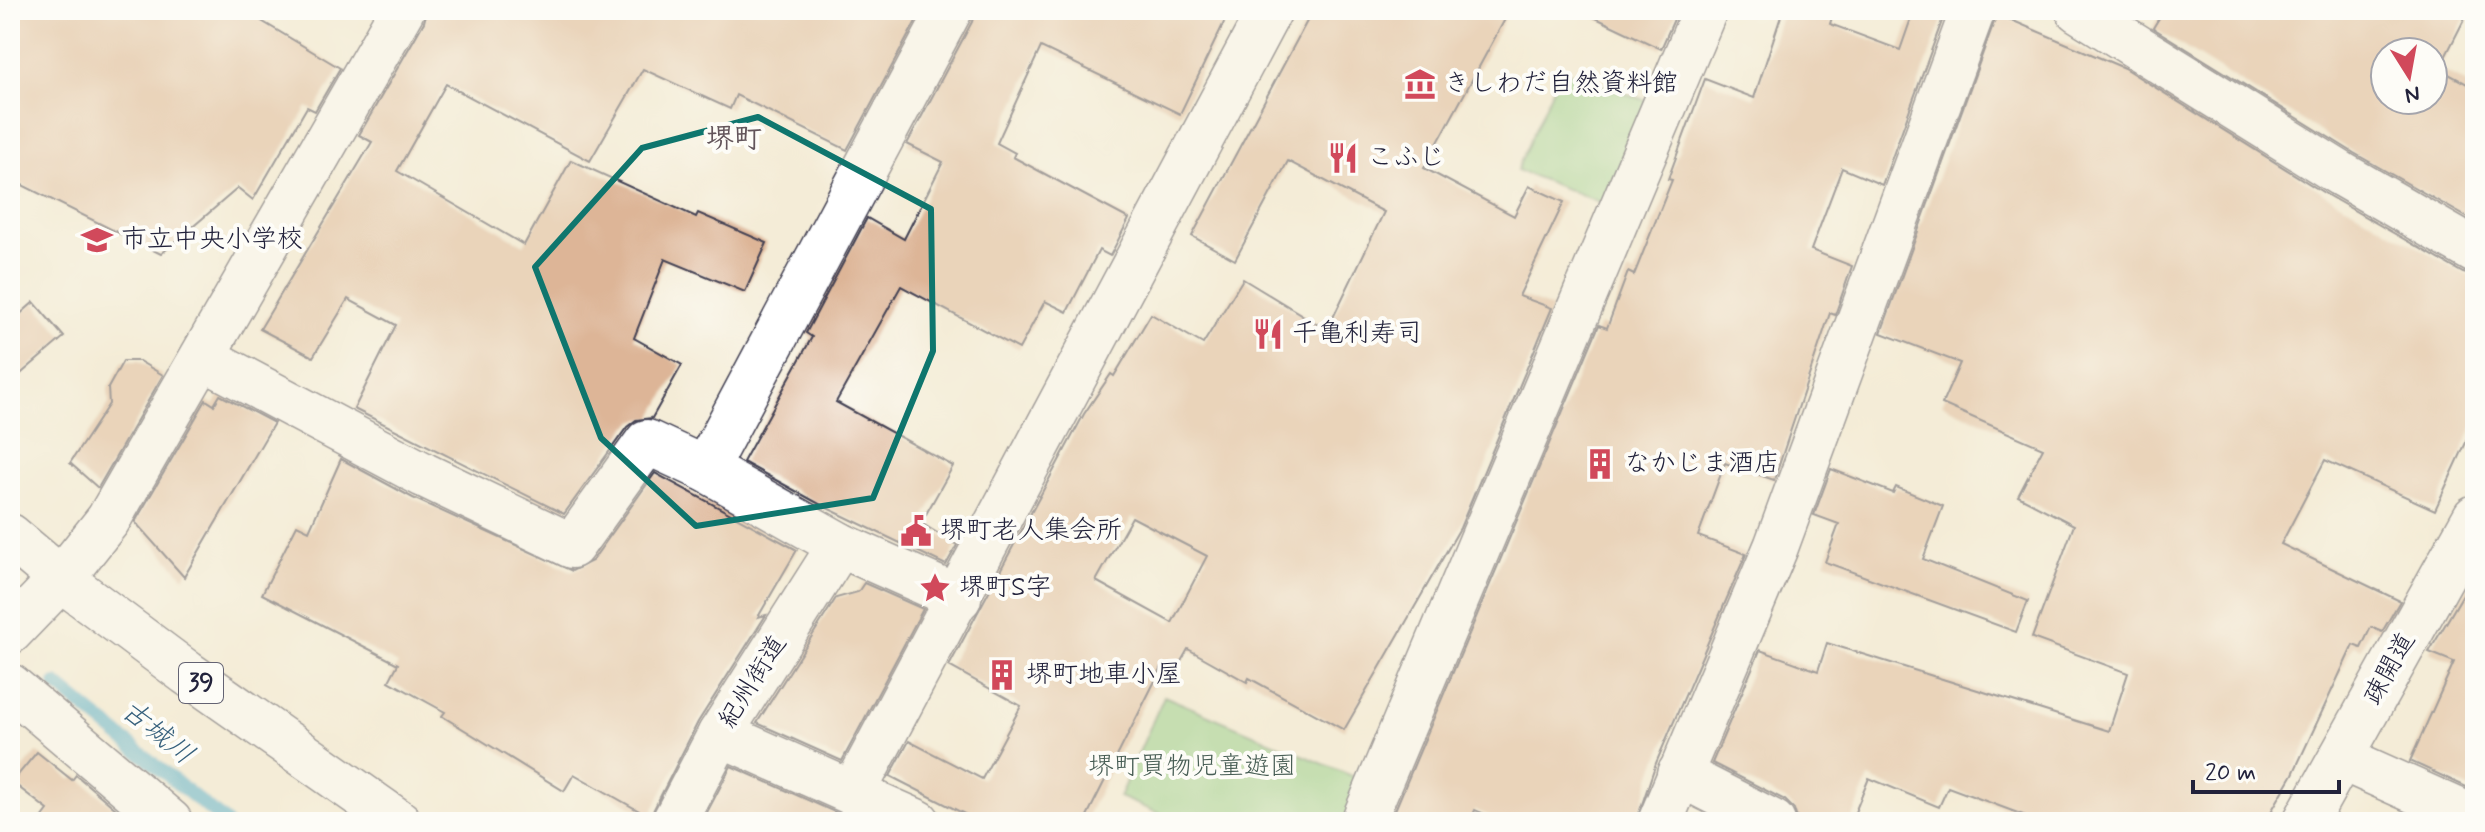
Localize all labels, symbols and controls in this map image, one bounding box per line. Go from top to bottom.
north arrow [2369,36,2449,116]
museum icon: きしわだ自然資料館 [1403,67,1437,101]
place label: きしわだ自然資料館 [1444,67,1678,101]
text: N [2403,79,2422,109]
district label: 堺町 [706,121,762,158]
restaurant icon: こふじ [1326,141,1360,175]
place label: こふじ [1367,141,1445,175]
school or university icon: 市立中央小学校 [80,223,114,257]
place label: 市立中央小学校 [121,223,303,257]
restaurant icon: 千亀利寿司 [1251,317,1285,351]
place label: 千亀利寿司 [1292,317,1422,351]
building icon: なかじま酒店 [1583,447,1617,481]
place label: なかじま酒店 [1624,447,1780,481]
public building icon: 堺町老人集会所 [899,514,933,548]
place label: 堺町老人集会所 [940,514,1122,548]
place icon: 堺町S字 [918,571,952,605]
place label: 堺町S字 [959,571,1051,605]
street label: 疎開道 [2356,627,2424,711]
street label: 紀州街道 [711,629,795,735]
building icon: 堺町地車小屋 [985,658,1019,692]
place label: 堺町地車小屋 [1026,658,1182,692]
road number: 39 [179,663,223,703]
water label: 古城川 [113,692,201,774]
scale bar [2193,744,2339,794]
park label: 堺町買物児童遊園 [1088,750,1296,784]
text: 20 m [2205,758,2256,789]

